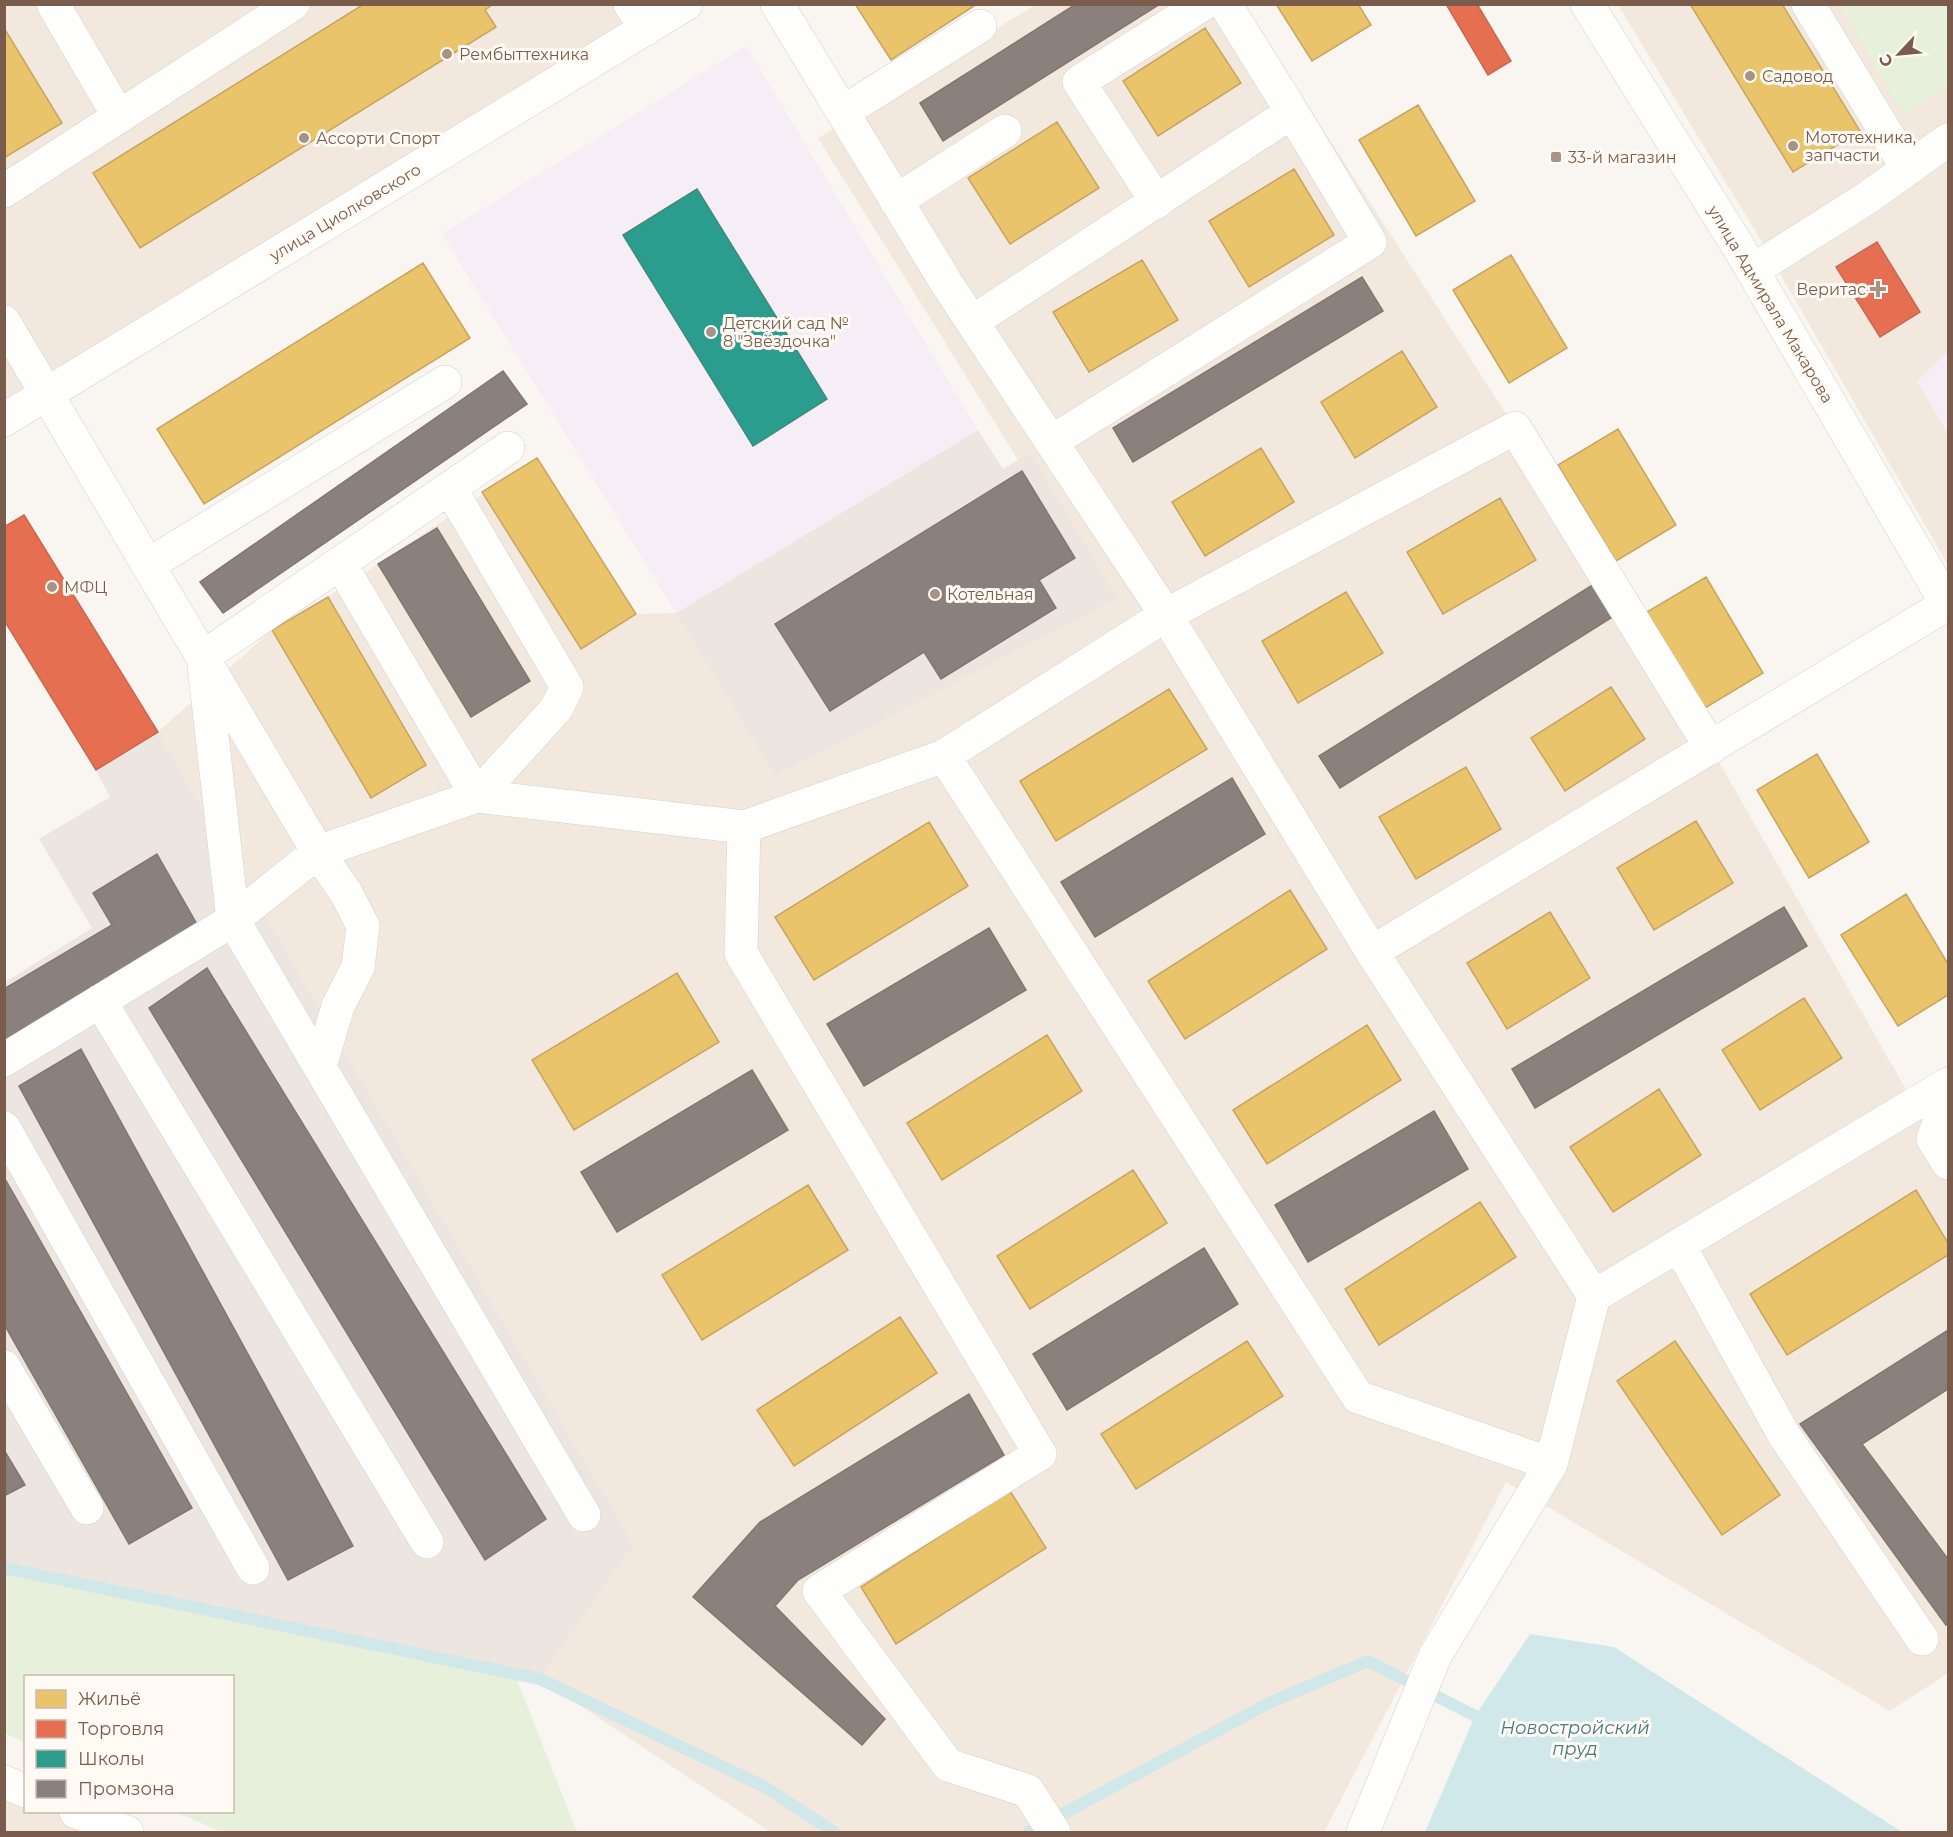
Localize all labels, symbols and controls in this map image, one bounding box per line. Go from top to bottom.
north arrow [1869,24,1929,84]
place label: Рембыттехника [459,45,589,64]
marker: Рембыттехника [440,47,454,61]
text: С [1875,51,1897,70]
place label: Садовод [1762,67,1834,86]
marker: Садовод [1743,69,1757,83]
place label: Мототехника, запчасти [1805,128,1916,165]
place label: Ассорти Спорт [316,129,440,148]
marker: Ассорти Спорт [297,131,311,145]
marker: Мототехника, запчасти [1786,139,1800,153]
place label: 33-й магазин [1568,148,1677,167]
marker: 33-й магазин [1549,150,1563,164]
street label: улица Циолковского [265,160,424,266]
street label: улица Адмирала Макарова [1703,201,1837,407]
place label: Веритас [1796,280,1866,299]
marker: Веритас [1871,282,1885,296]
place label: Детский сад № 8 "Звёздочка" [723,314,849,351]
marker: Детский сад № 8 "Звёздочка" [704,325,718,339]
place label: МФЦ [64,578,107,597]
marker: МФЦ [45,580,59,594]
place label: Котельная [947,585,1033,604]
marker: Котельная [928,587,942,601]
legend [24,1675,234,1813]
text: Жильё [78,1688,141,1710]
water label: Новостройский пруд [1500,1717,1650,1760]
text: Торговля [78,1718,164,1740]
text: Школы [78,1748,145,1770]
text: Промзона [78,1778,175,1800]

